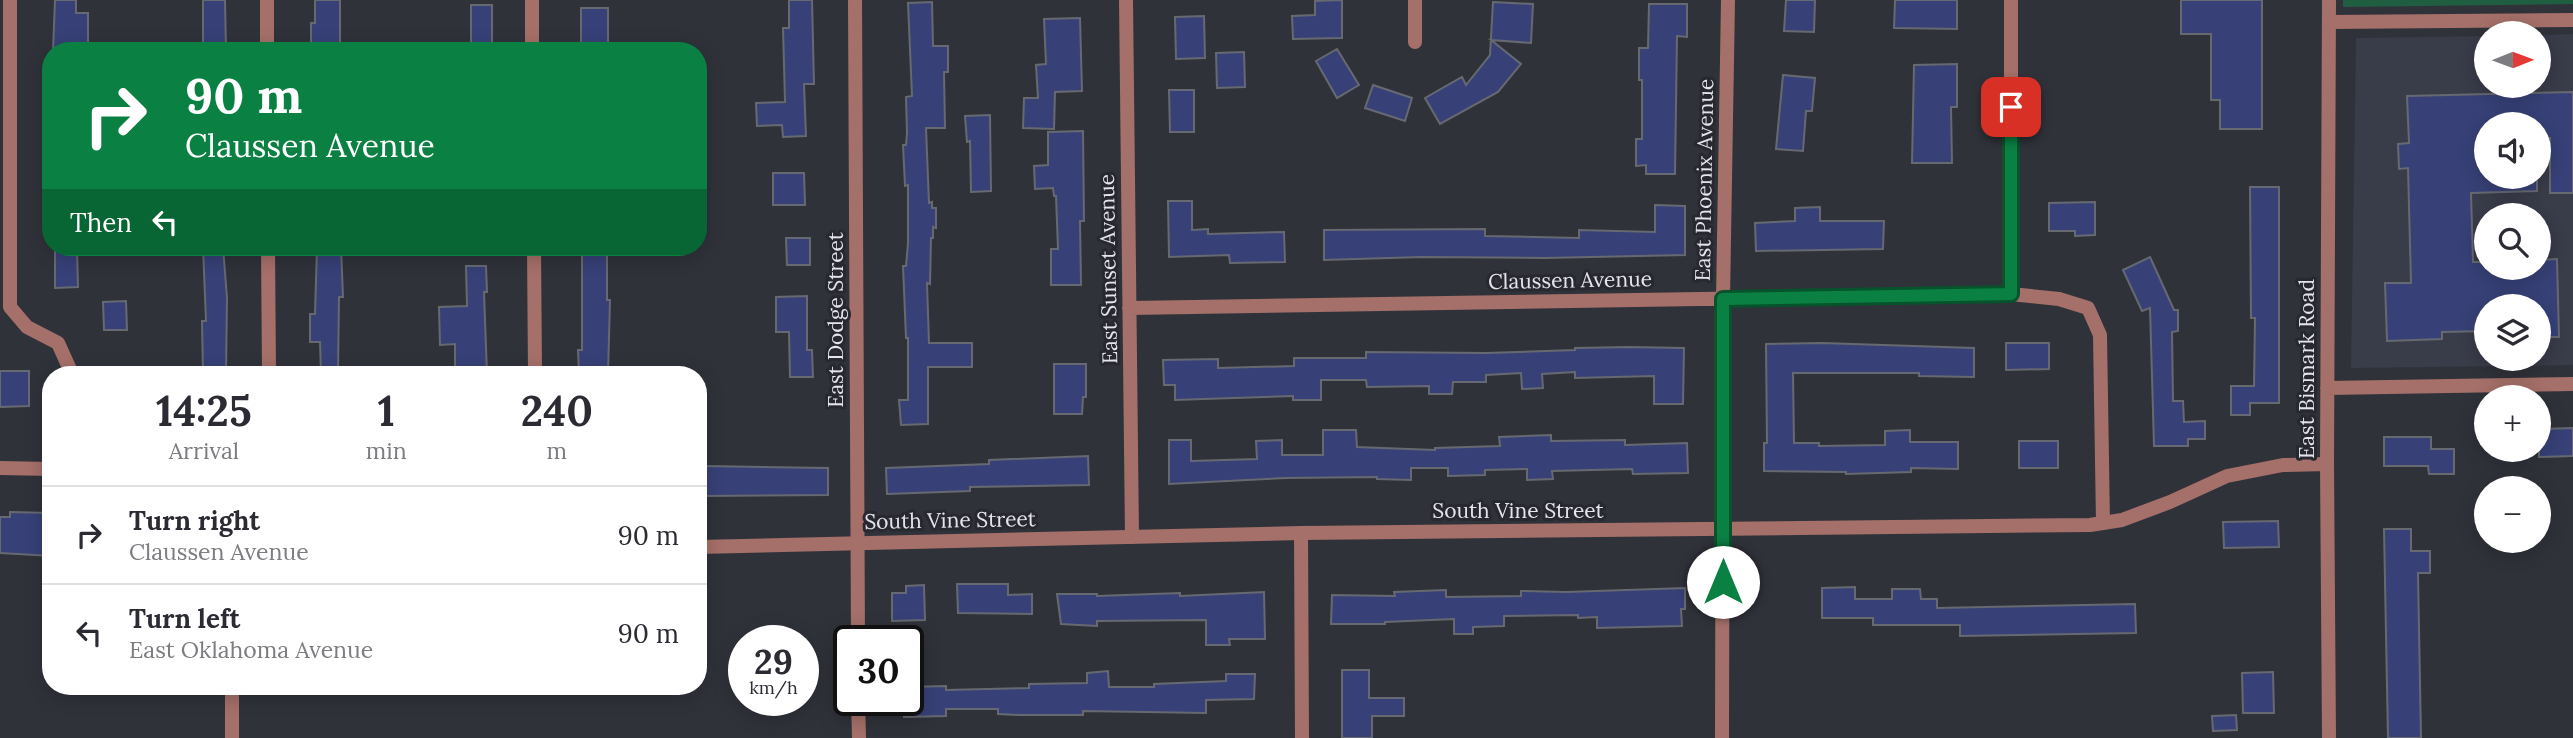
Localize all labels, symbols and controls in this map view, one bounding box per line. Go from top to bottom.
north arrow [2474,21,2552,98]
map controls [2474,21,2551,553]
text: 90 m [185,64,302,126]
icon: right [70,70,161,161]
pin [1981,77,2041,137]
street label: East Phoenix Avenue [1689,78,1719,282]
icon: arrive [1992,88,2030,126]
button: sound [2474,112,2551,189]
text: Claussen Avenue [185,125,435,166]
street label: East Sunset Avenue [1093,174,1123,364]
icon: left [146,203,184,241]
button: search [2474,203,2551,280]
text: Then [70,206,132,239]
street label: East Dodge Street [822,231,849,408]
street label: Claussen Avenue [1488,265,1652,295]
street label: East Bismark Road [2293,279,2320,459]
button: layers [2474,294,2551,371]
text: 14:25 [156,384,252,438]
text: 1 [378,384,395,438]
text: 240 [521,384,593,438]
button: + [2474,385,2551,462]
text: Arrival [169,436,239,465]
text: min [366,436,407,465]
text: m [547,436,567,465]
button: − [2474,476,2551,553]
street label: South Vine Street [1432,497,1605,524]
text: Turn right [129,504,260,537]
street label: South Vine Street [864,505,1037,535]
icon: right [70,516,108,554]
text: 90 m [618,519,679,552]
text: Claussen Avenue [129,537,309,566]
position arrow [1686,545,1760,619]
text: Turn left [129,602,240,635]
icon: left [70,614,108,652]
text: 90 m [618,617,679,650]
speed limit sign: 30 [833,625,924,716]
text: East Oklahoma Avenue [129,635,373,664]
text: 29 [754,639,793,684]
text: km/h [749,676,798,699]

